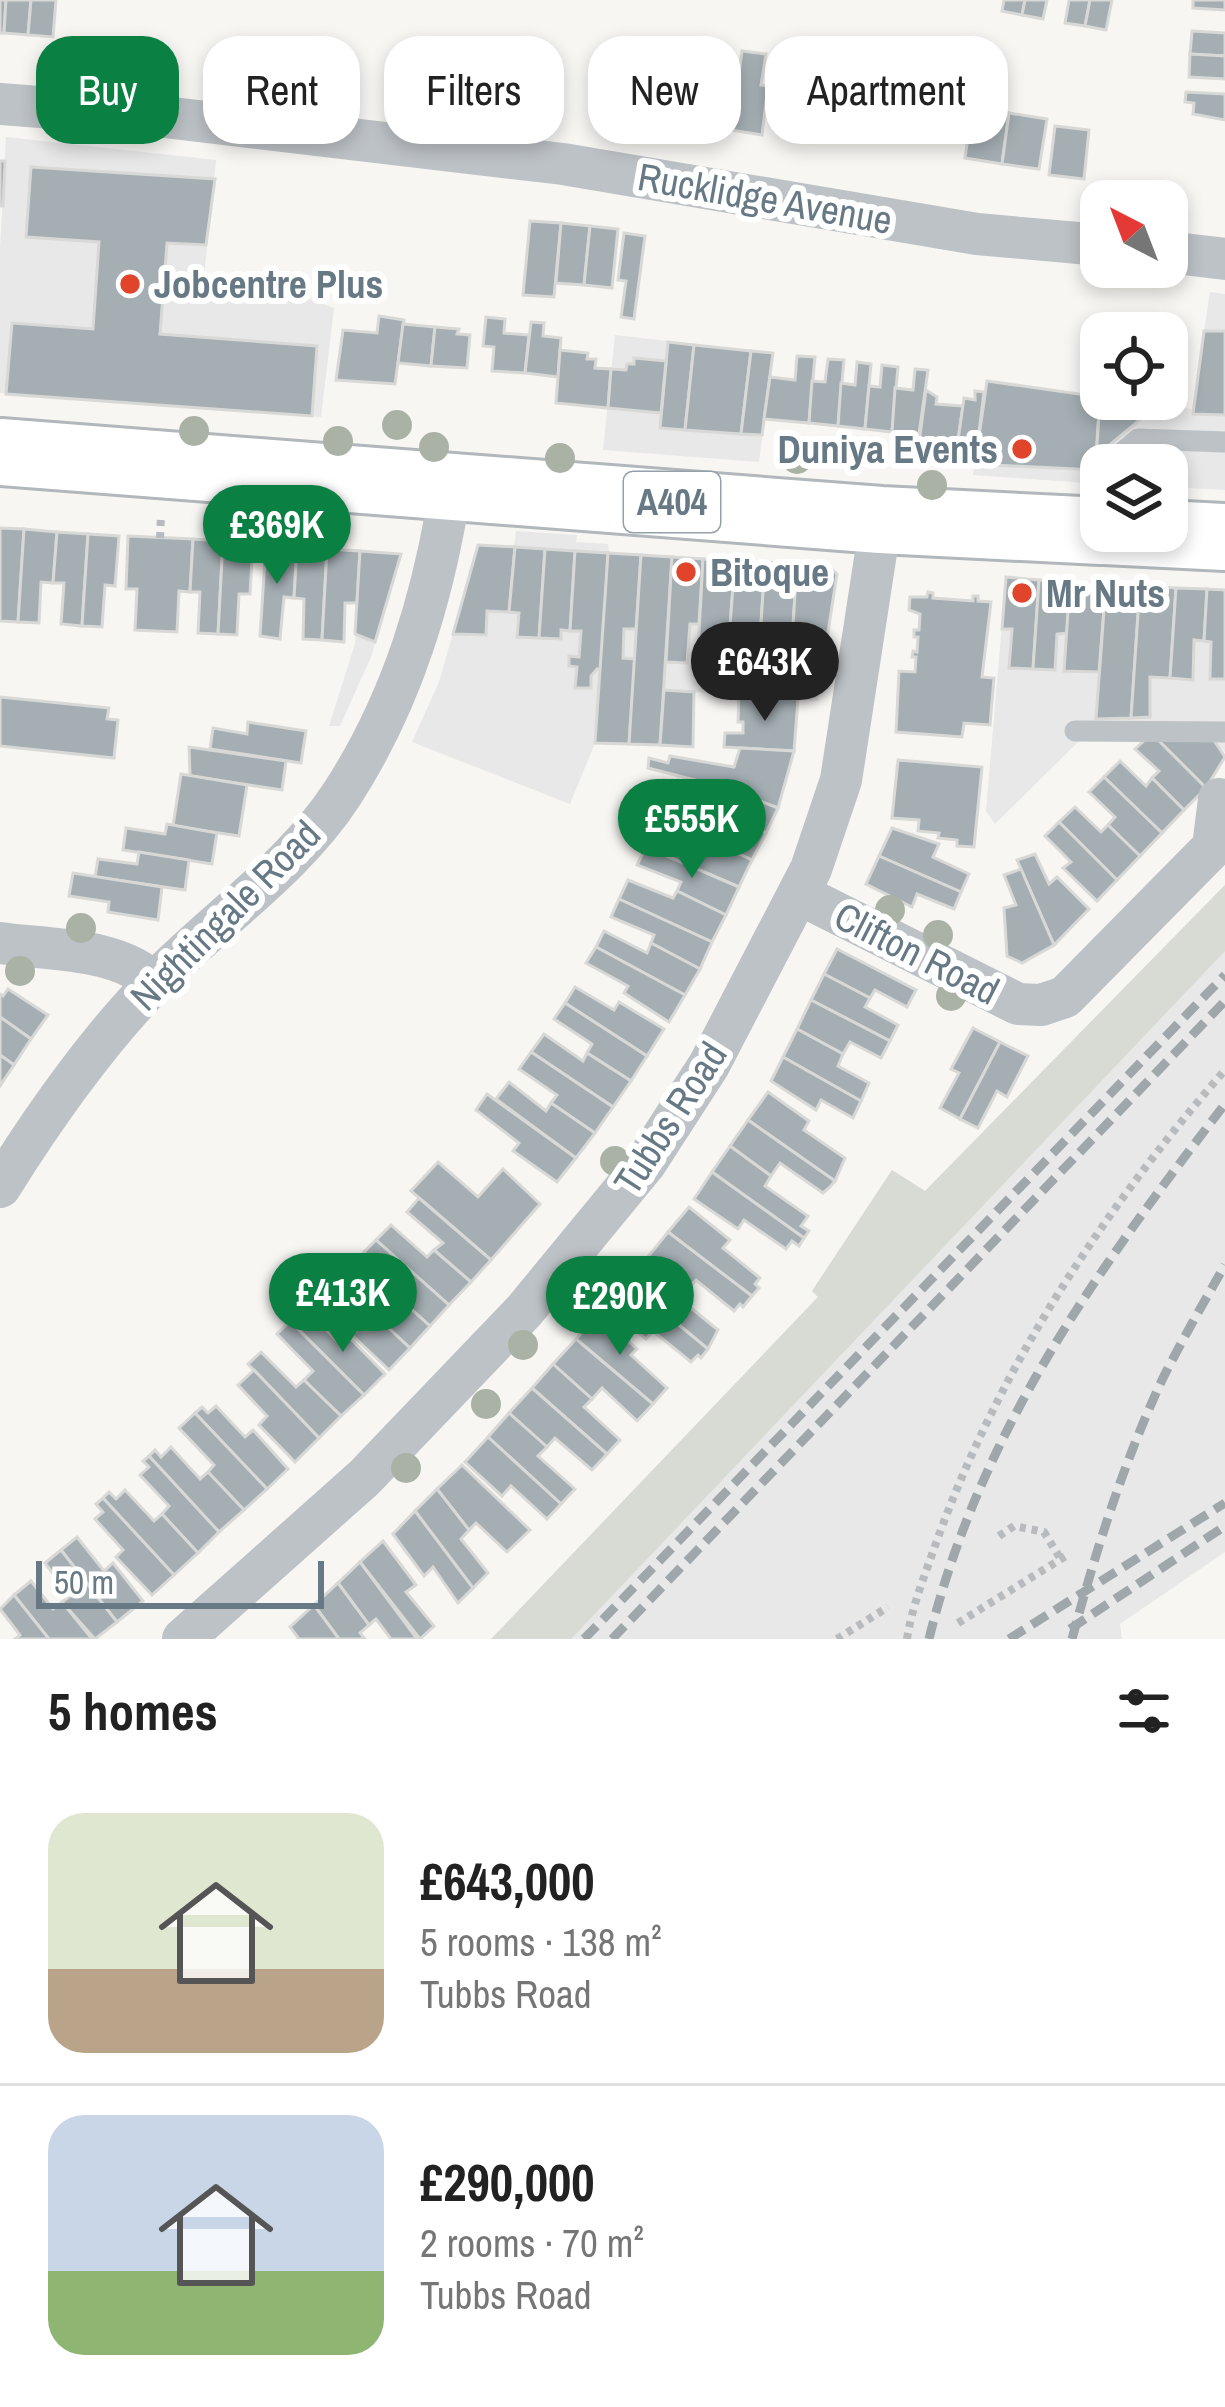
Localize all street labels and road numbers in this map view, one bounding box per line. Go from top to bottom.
street label: Rucklidge Avenue [634,150,896,246]
road number: A404 [624,472,720,532]
street label: Nightingale Road [119,809,331,1021]
street label: Clifton Road [826,889,1008,1017]
street label: Tubbs Road [601,1032,739,1204]

